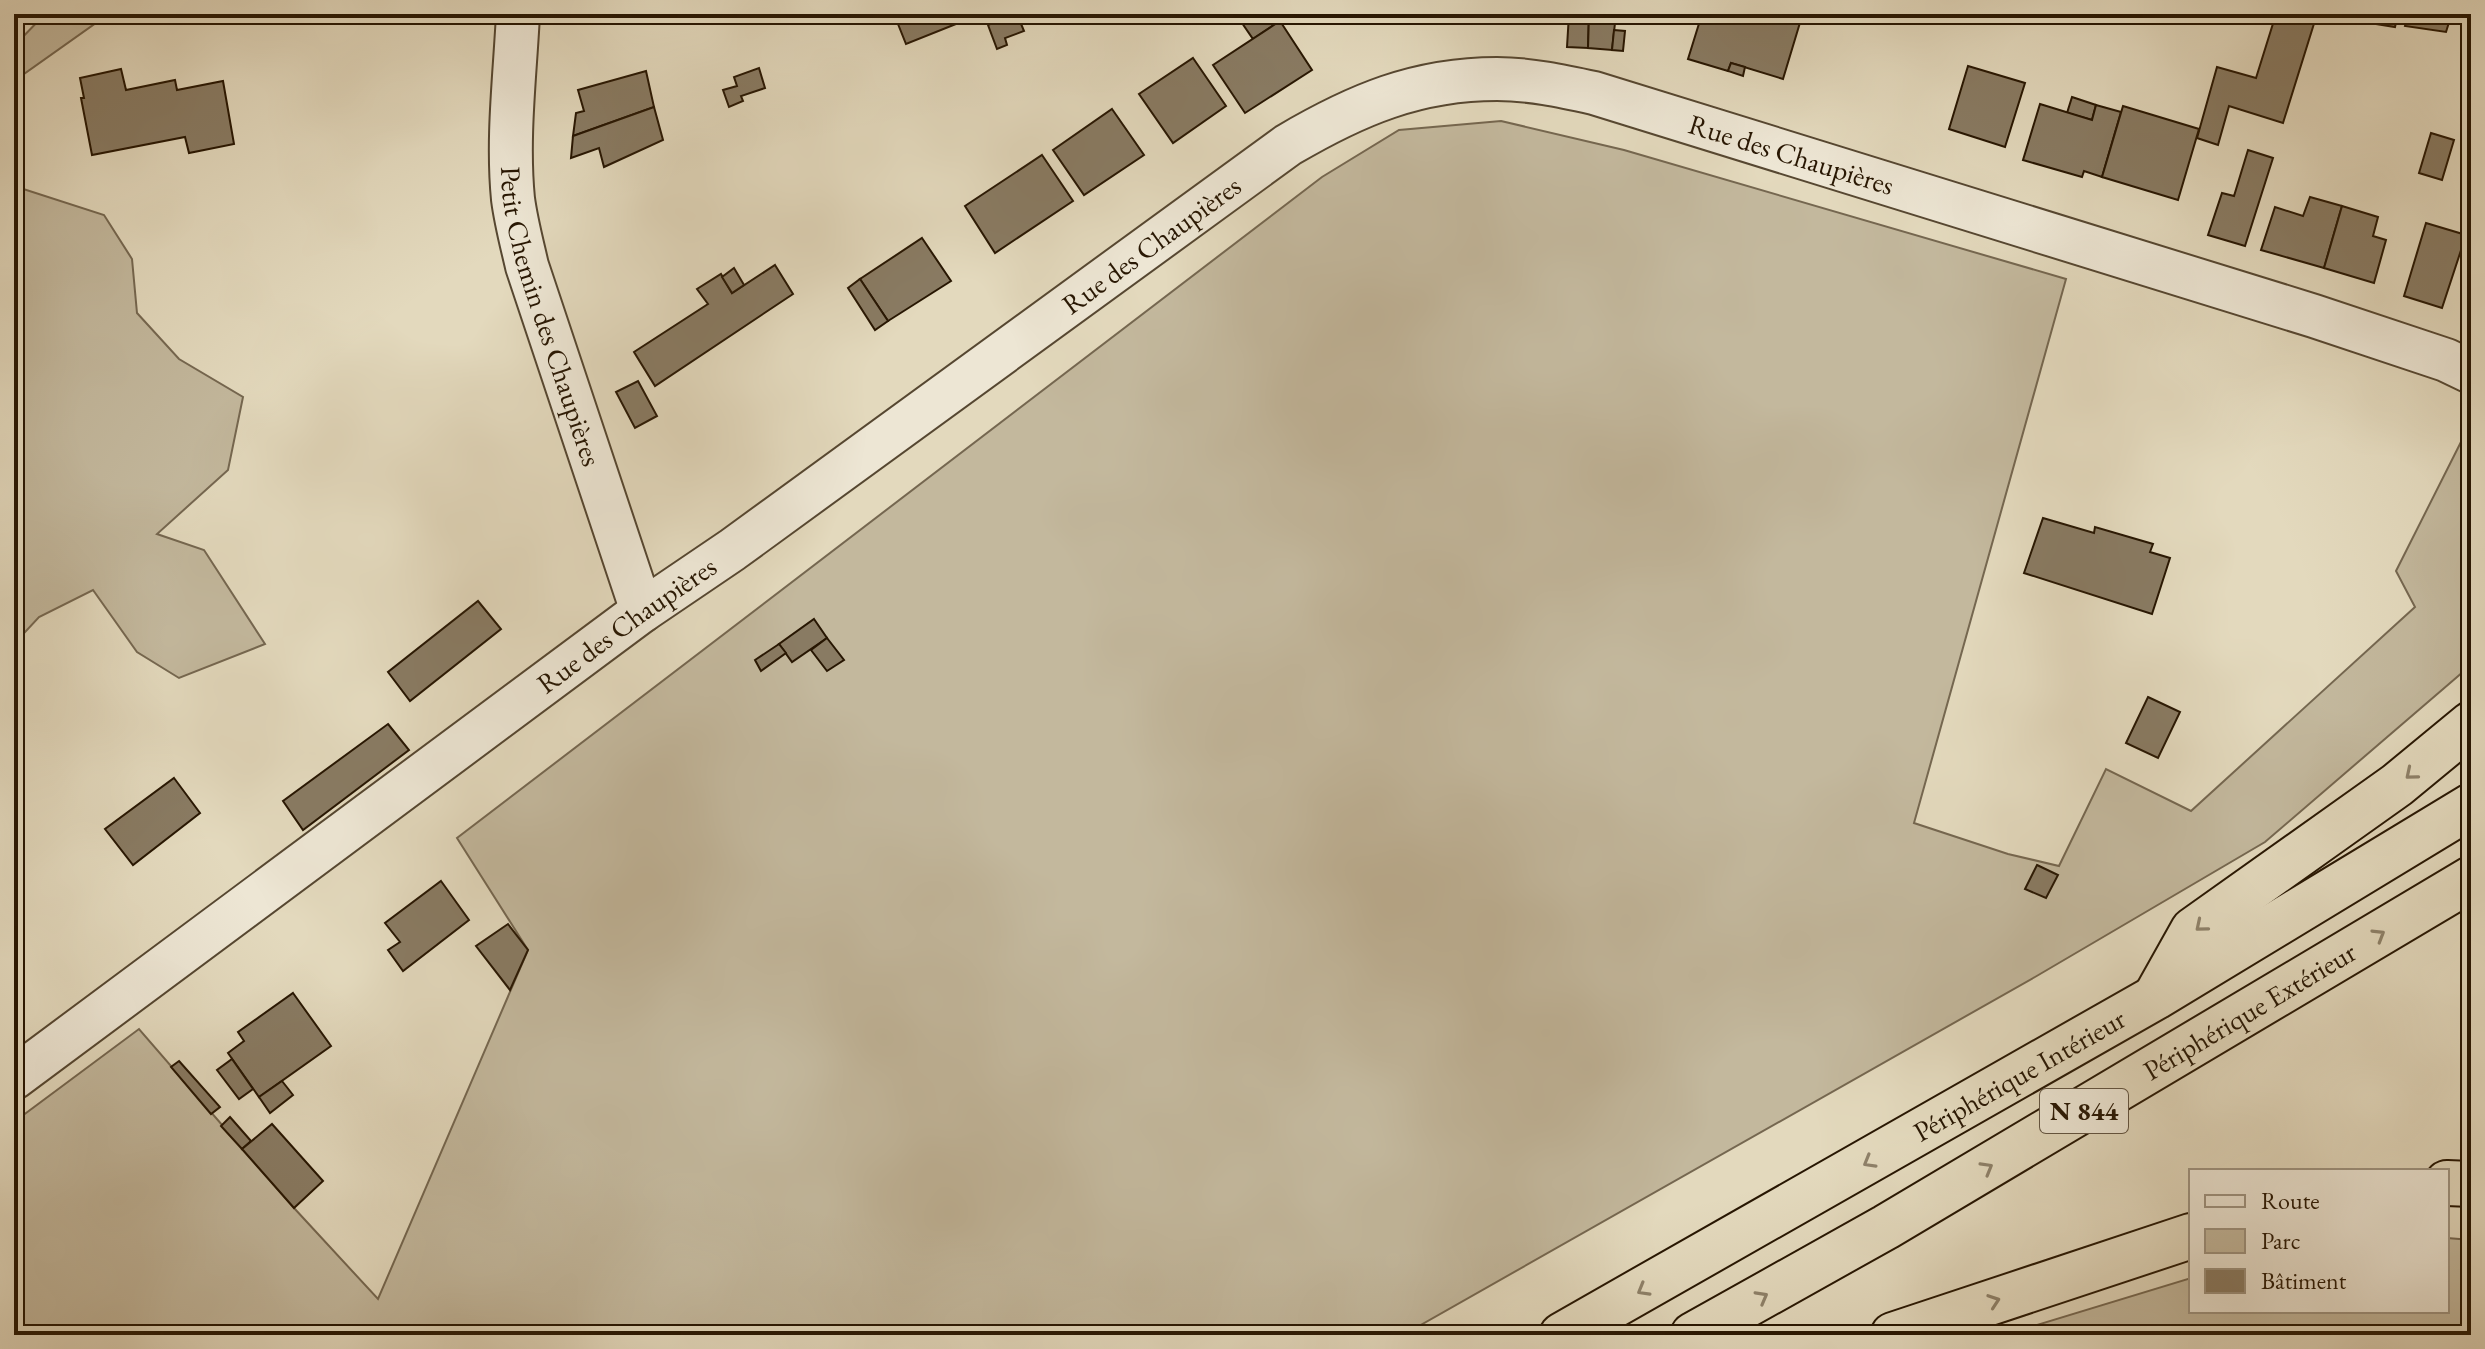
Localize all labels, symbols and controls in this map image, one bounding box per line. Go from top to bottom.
street label: Rue des Chaupières [1684,105,1898,203]
street label: Petit Chemin des Chaupières [493,166,610,471]
street label: Rue des Chaupières [1055,167,1248,322]
street label: Rue des Chaupières [529,548,723,701]
one-way arrow [2406,764,2420,779]
one-way arrow [2195,916,2210,931]
one-way arrow [2370,929,2385,944]
street label: Périphérique Extérieur [2136,933,2363,1088]
street label: Périphérique Intérieur [1907,1000,2132,1149]
road number: N 844 [2040,1089,2128,1133]
one-way arrow [1863,1152,1878,1168]
one-way arrow [1978,1162,1993,1178]
legend [2189,1169,2449,1313]
text: Route [2261,1185,2320,1216]
text: Parc [2261,1225,2300,1256]
text: Bâtiment [2261,1265,2347,1296]
one-way arrow [1637,1280,1652,1296]
one-way arrow [1753,1291,1767,1307]
one-way arrow [1986,1294,2000,1310]

